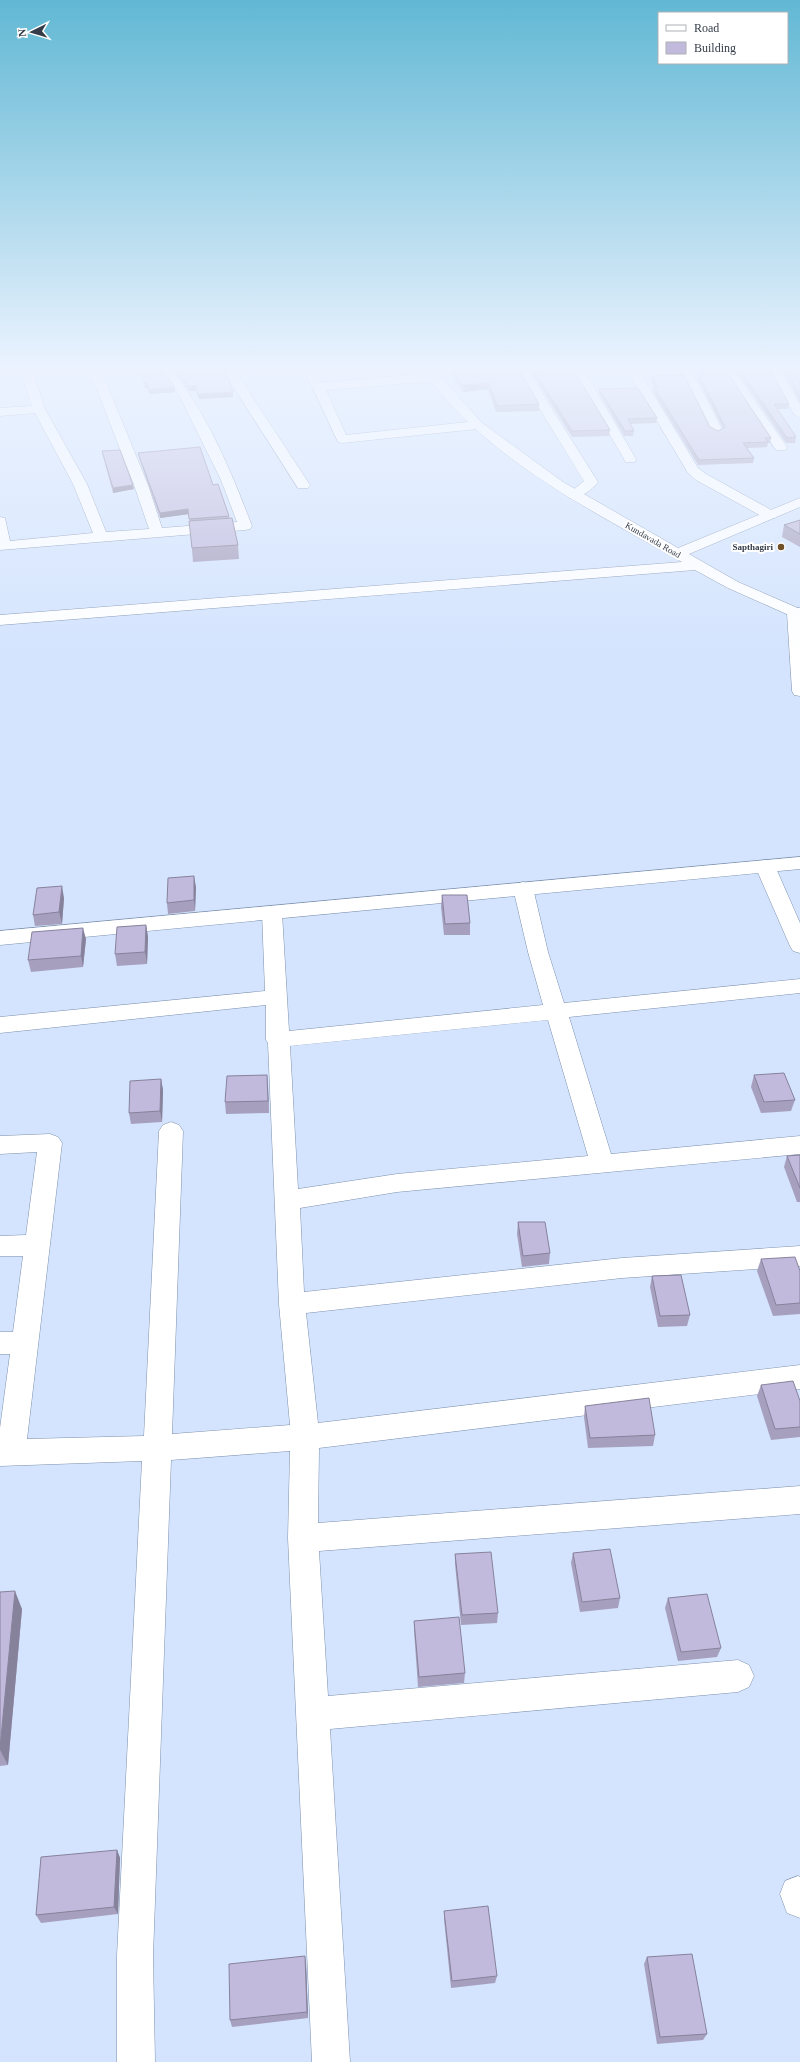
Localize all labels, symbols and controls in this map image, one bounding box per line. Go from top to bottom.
north arrow [12,12,52,52]
legend [658,12,788,64]
text: Road [694,21,719,35]
text: N [16,28,28,37]
text: Building [694,41,736,55]
street label: Kundavada Road [624,520,683,560]
place label: Sapthagiri [732,542,773,552]
marker: Sapthagiri [776,542,786,552]

